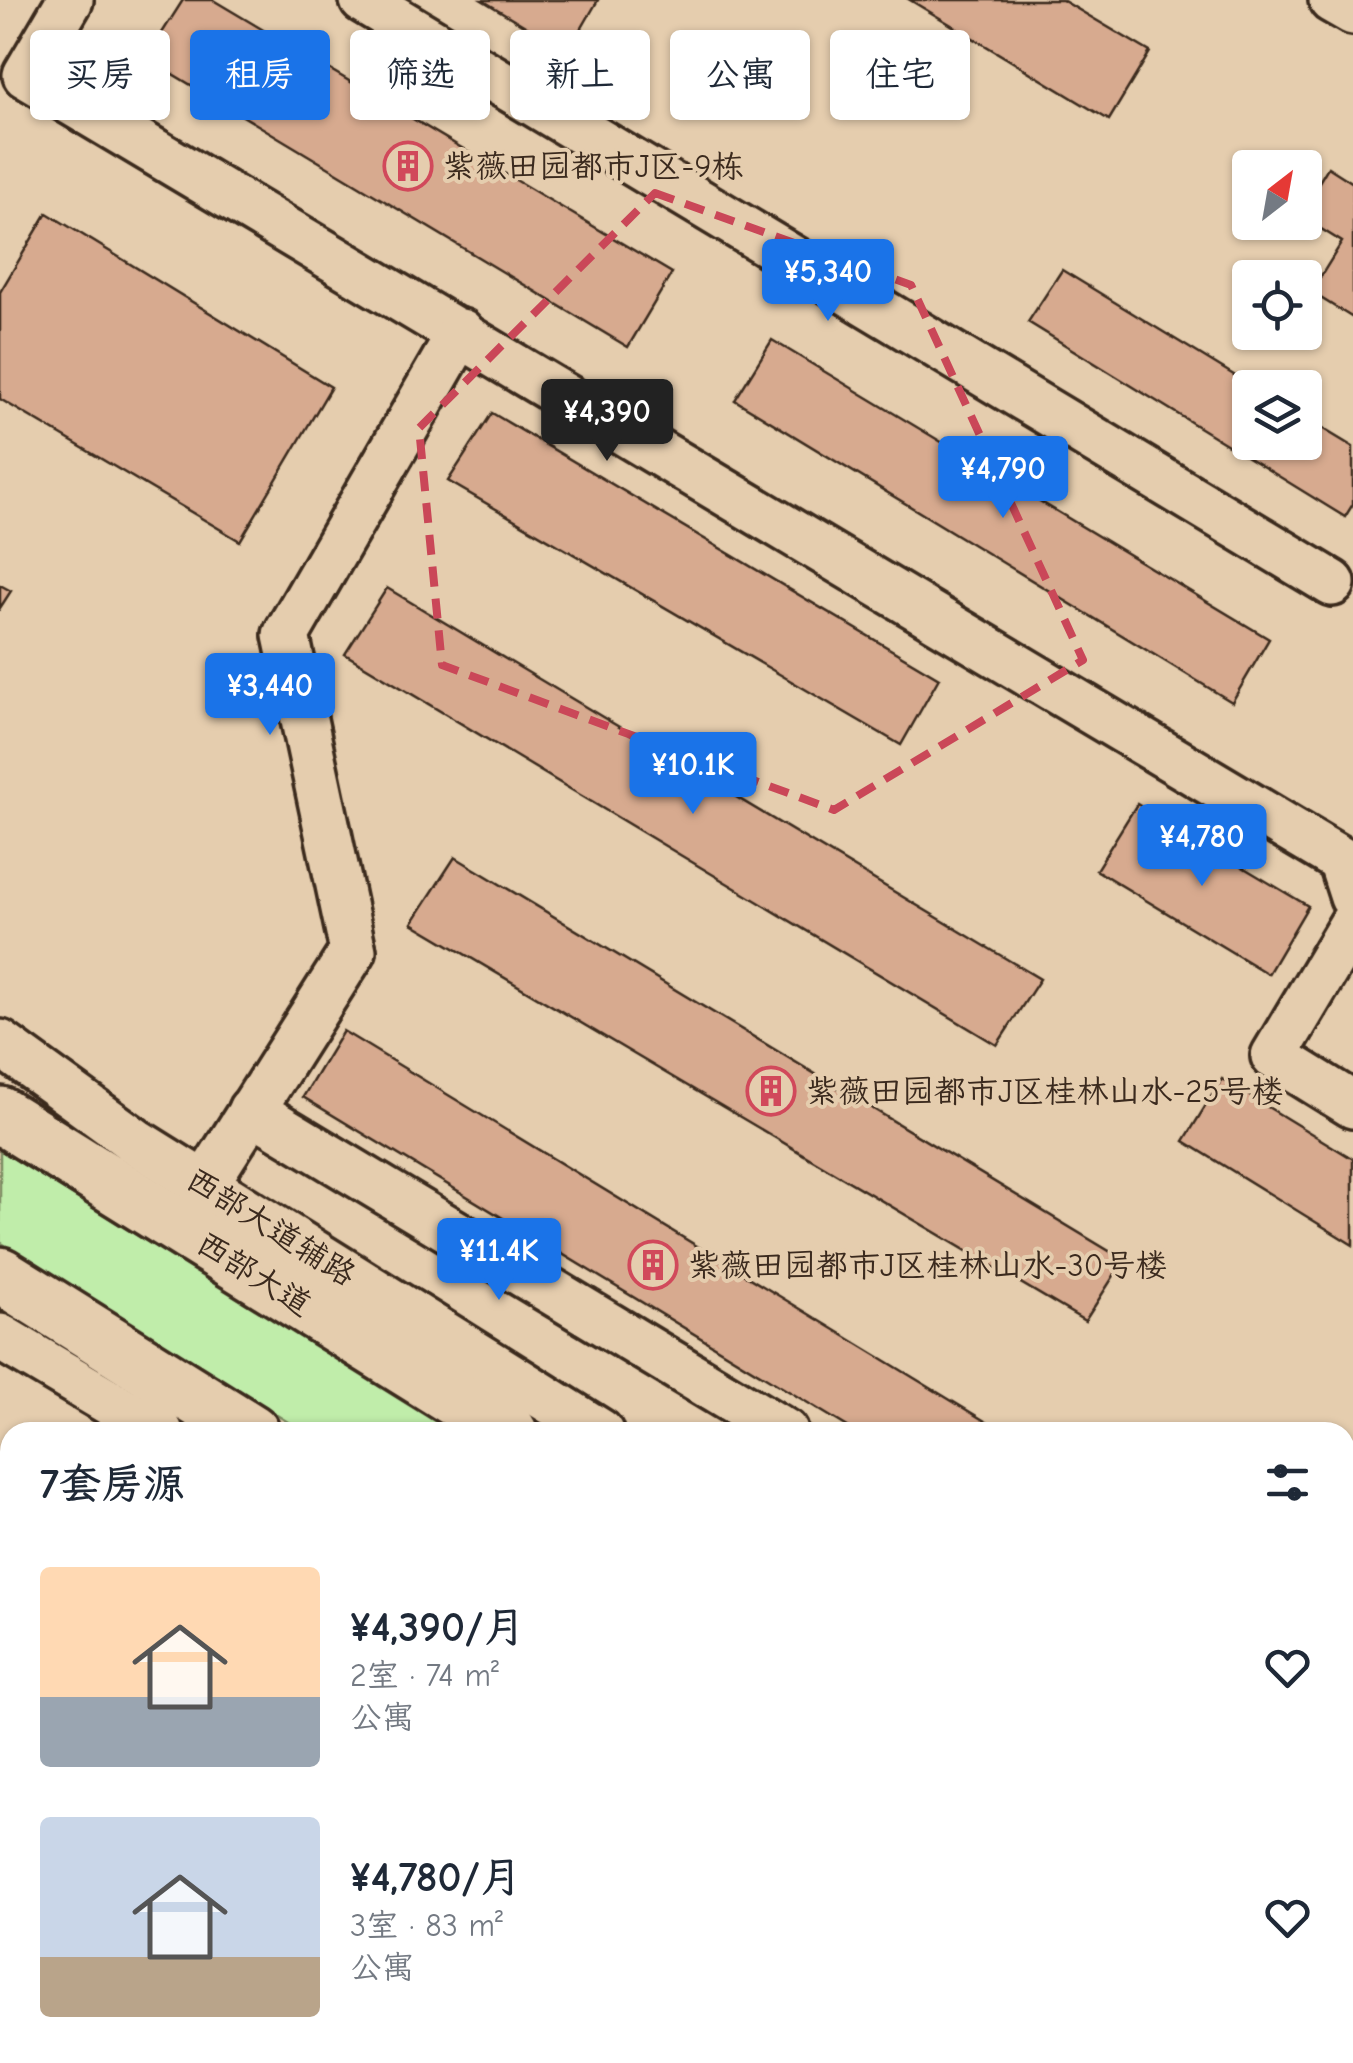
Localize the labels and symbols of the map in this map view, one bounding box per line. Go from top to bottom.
building icon: 紫薇田园都市J区-9栋 [382,140,434,192]
place label: 紫薇田园都市J区-9栋 [443,148,743,185]
north arrow [1232,150,1322,240]
pin: ¥5,340 [747,239,909,324]
pin: ¥4,390 [526,379,688,464]
pin: ¥4,790 [922,436,1084,521]
pin: ¥3,440 [189,653,351,738]
pin: ¥10.1K [612,732,774,817]
pin: ¥4,780 [1121,804,1283,889]
building icon: 紫薇田园都市J区桂林山水-25号楼 [745,1065,797,1117]
place label: 紫薇田园都市J区桂林山水-25号楼 [806,1073,1284,1110]
street label: 西部大道辅路 [179,1160,363,1294]
pin: ¥11.4K [418,1218,580,1303]
street label: 西部大道 [190,1224,318,1324]
building icon: 紫薇田园都市J区桂林山水-30号楼 [627,1239,679,1291]
place label: 紫薇田园都市J区桂林山水-30号楼 [688,1247,1167,1284]

